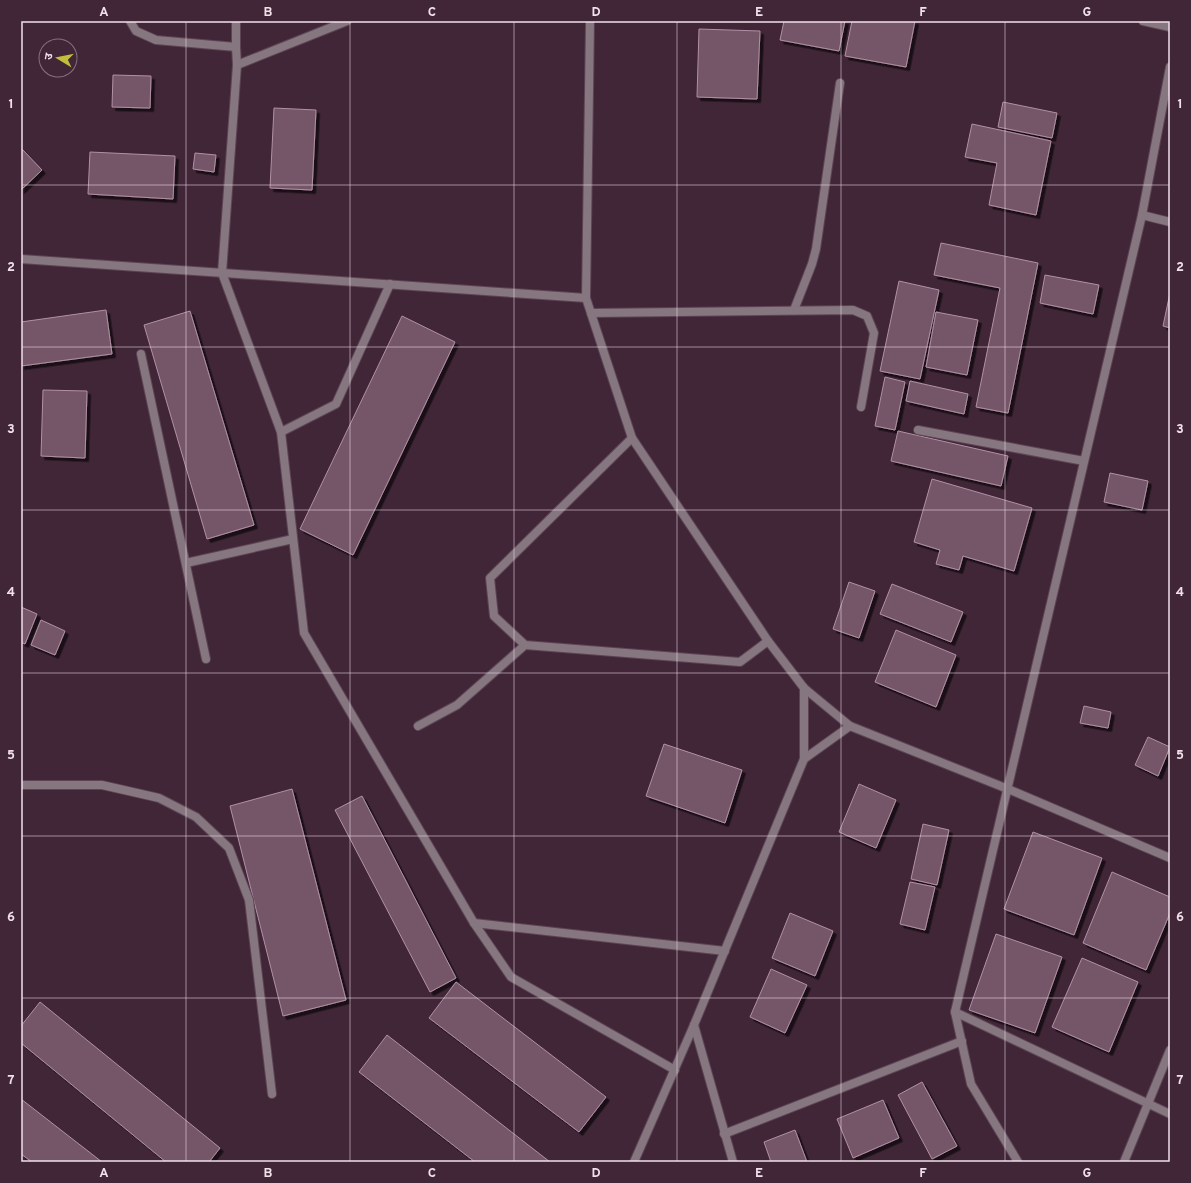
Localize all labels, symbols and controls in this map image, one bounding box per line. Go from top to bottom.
text: A [99,5,109,21]
text: B [264,5,273,21]
text: C [428,5,436,21]
text: D [591,5,601,21]
text: E [755,5,763,21]
text: F [919,5,927,21]
text: G [1083,5,1092,21]
north arrow [38,38,78,78]
text: उ [42,51,57,61]
text: 1 [8,97,14,113]
text: 1 [1177,97,1183,113]
text: 2 [7,260,15,276]
text: 2 [1176,260,1184,276]
text: 3 [7,422,15,438]
text: 3 [1176,422,1184,438]
text: 4 [7,585,15,601]
text: 4 [1176,585,1184,601]
text: 5 [7,748,15,764]
text: 5 [1176,748,1184,764]
text: 6 [7,910,15,926]
text: 6 [1176,910,1184,926]
text: 7 [8,1073,15,1089]
text: 7 [1177,1073,1184,1089]
text: A [99,1166,109,1182]
text: B [264,1166,273,1182]
text: C [428,1166,436,1182]
text: D [591,1166,601,1182]
text: E [755,1166,763,1182]
text: F [919,1166,927,1182]
text: G [1083,1166,1092,1182]

